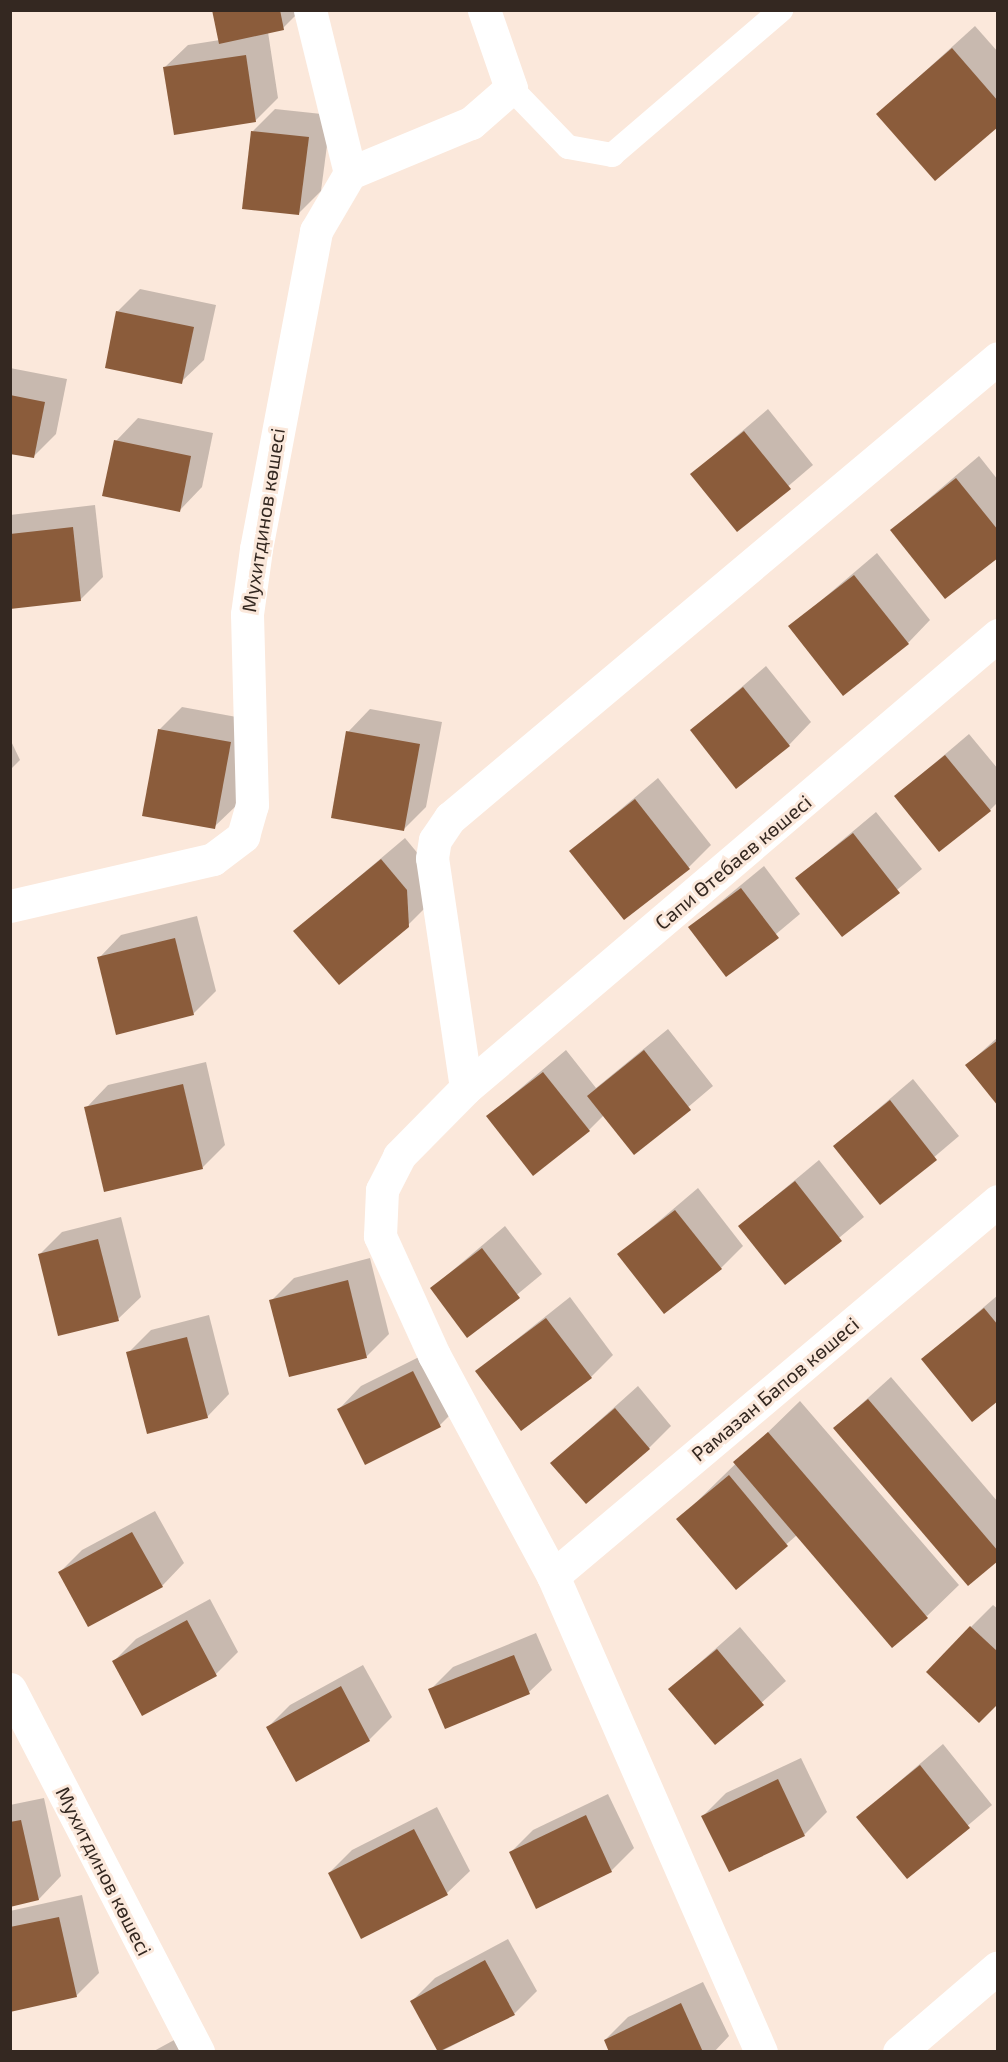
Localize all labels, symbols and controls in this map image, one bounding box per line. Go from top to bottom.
street label: Мухитдинов көшесі [237,426,289,614]
street label: Сапи Өтебаев көшесі [650,790,816,934]
street label: Рамазан Бапов көшесі [686,1312,864,1466]
street label: Мухитдинов көшесі [51,1783,157,1959]

